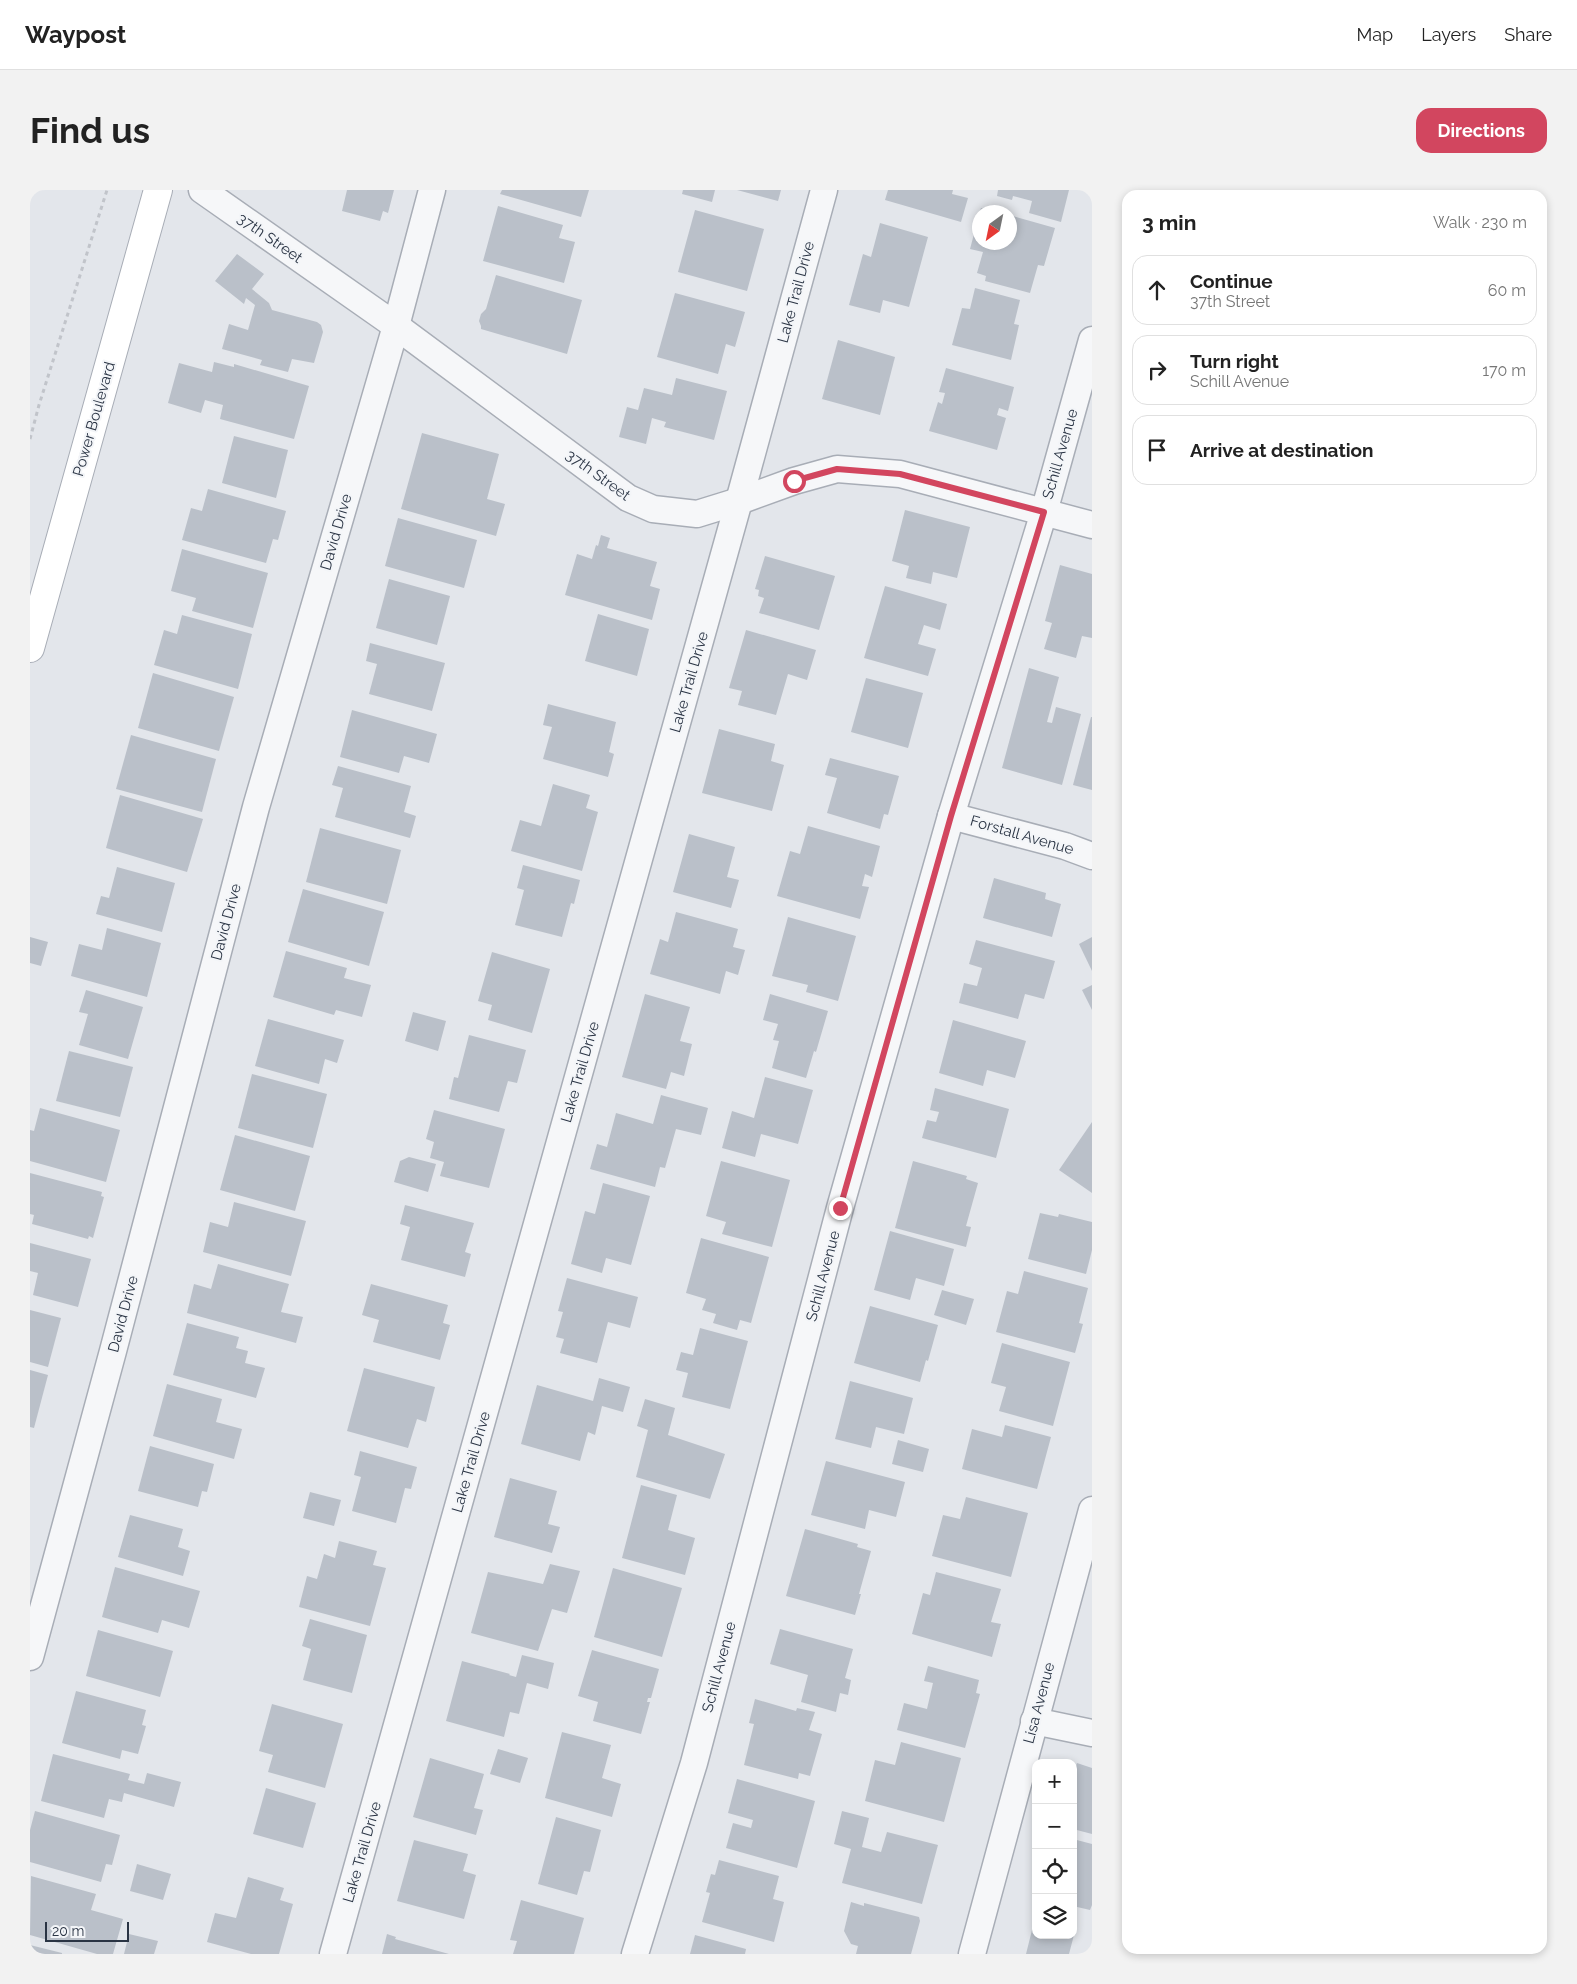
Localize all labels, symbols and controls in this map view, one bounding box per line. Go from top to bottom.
text: Waypost [25,20,126,49]
text: Map [1357,24,1393,45]
text: Layers [1421,24,1476,45]
text: Share [1504,24,1552,45]
button: Directions [1416,108,1547,153]
text: Find us [30,110,150,151]
north arrow [972,205,1017,250]
street label: 37th Street [234,209,306,267]
text: 3 min [1142,210,1196,235]
text: Walk · 230 m [1433,213,1527,232]
street label: Lake Trail Drive [774,239,818,345]
text: Continue [1190,270,1273,292]
icon: ahead [1143,276,1171,304]
text: 60 m [1488,281,1526,300]
text: 37th Street [1190,292,1270,311]
text: Turn right [1190,350,1279,372]
icon: right [1143,356,1171,384]
street label: Power Boulevard [69,360,119,478]
text: 170 m [1482,361,1526,380]
text: Schill Avenue [1190,372,1289,391]
street label: Schill Avenue [1039,407,1082,501]
icon: arrive [1143,436,1171,464]
text: Arrive at destination [1190,439,1374,461]
street label: 37th Street [562,446,634,504]
route start [783,470,806,493]
street label: David Drive [316,491,356,572]
street label: Lake Trail Drive [666,629,712,735]
street label: Forstall Avenue [968,812,1076,858]
street label: David Drive [207,881,245,962]
street label: Lake Trail Drive [557,1019,603,1125]
route end [829,1197,852,1220]
street label: Schill Avenue [802,1229,844,1323]
street label: David Drive [104,1273,142,1354]
street label: Lake Trail Drive [448,1409,494,1515]
street label: Schill Avenue [698,1620,740,1714]
street label: Lisa Avenue [1020,1660,1059,1746]
map controls [1032,1759,1077,1939]
button: + [1032,1759,1077,1804]
street label: Lake Trail Drive [339,1799,385,1905]
button: − [1032,1804,1077,1849]
button: locate [1032,1849,1077,1894]
button: layers [1032,1894,1077,1939]
scale bar [45,1919,129,1942]
text: 20 m [52,1923,84,1939]

